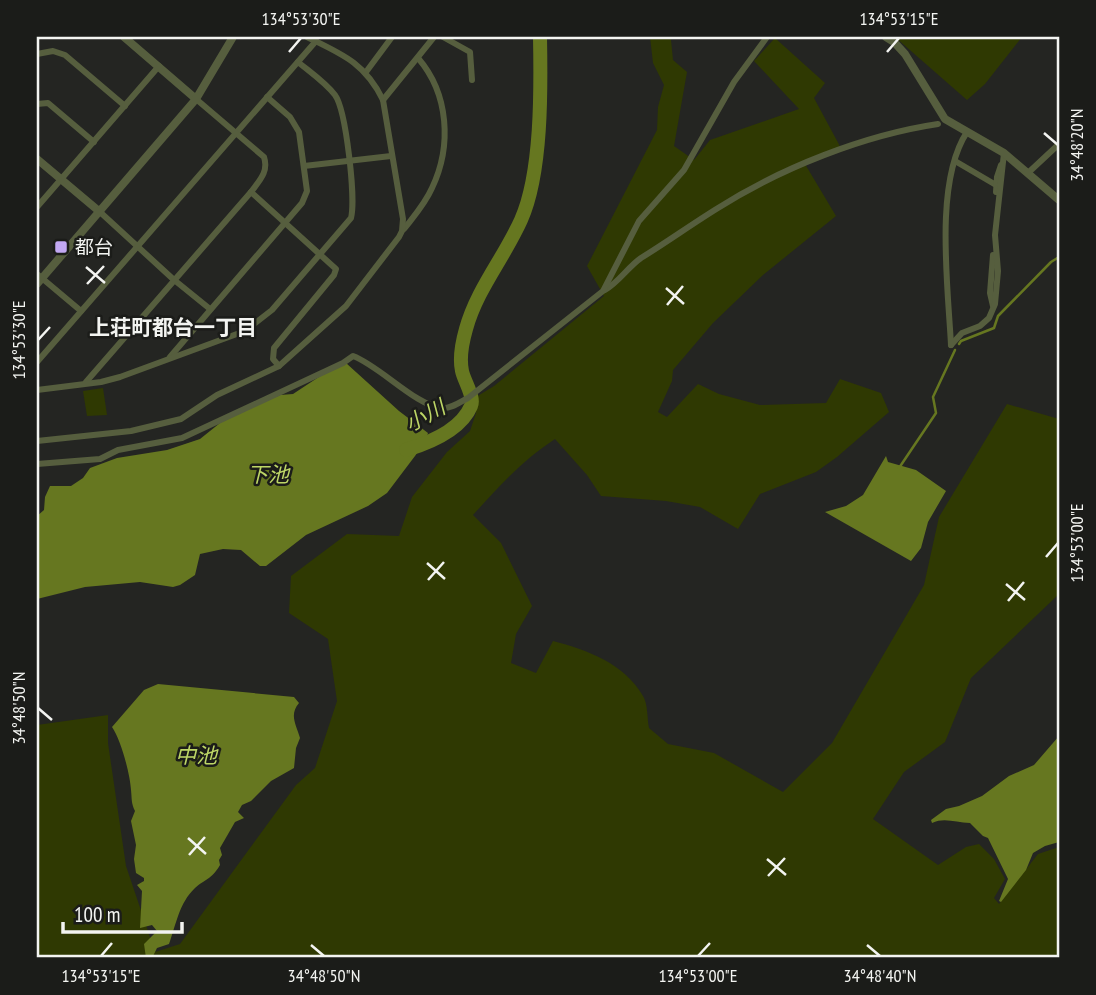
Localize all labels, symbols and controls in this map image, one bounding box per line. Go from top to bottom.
text: 134°53'30"E [262,7,340,30]
text: 134°53'15"E [860,7,938,30]
text: 34°48'20"N [1065,109,1088,181]
place label: 都台 [75,235,113,259]
marker: 都台 [53,239,69,255]
text: 134°53'30"E [7,301,30,379]
district label: 上荘町都台一丁目 [89,314,257,341]
water label: 小川 [400,393,451,438]
water label: 下池 [247,461,291,488]
text: 134°53'00"E [1065,504,1088,582]
text: 34°48'50"N [7,672,30,744]
water label: 中池 [175,742,219,769]
scale bar [63,890,182,934]
text: 100 m [74,901,120,928]
text: 134°53'15"E [62,964,140,987]
text: 34°48'50"N [288,964,360,987]
text: 134°53'00"E [659,964,737,987]
text: 34°48'40"N [844,964,916,987]

